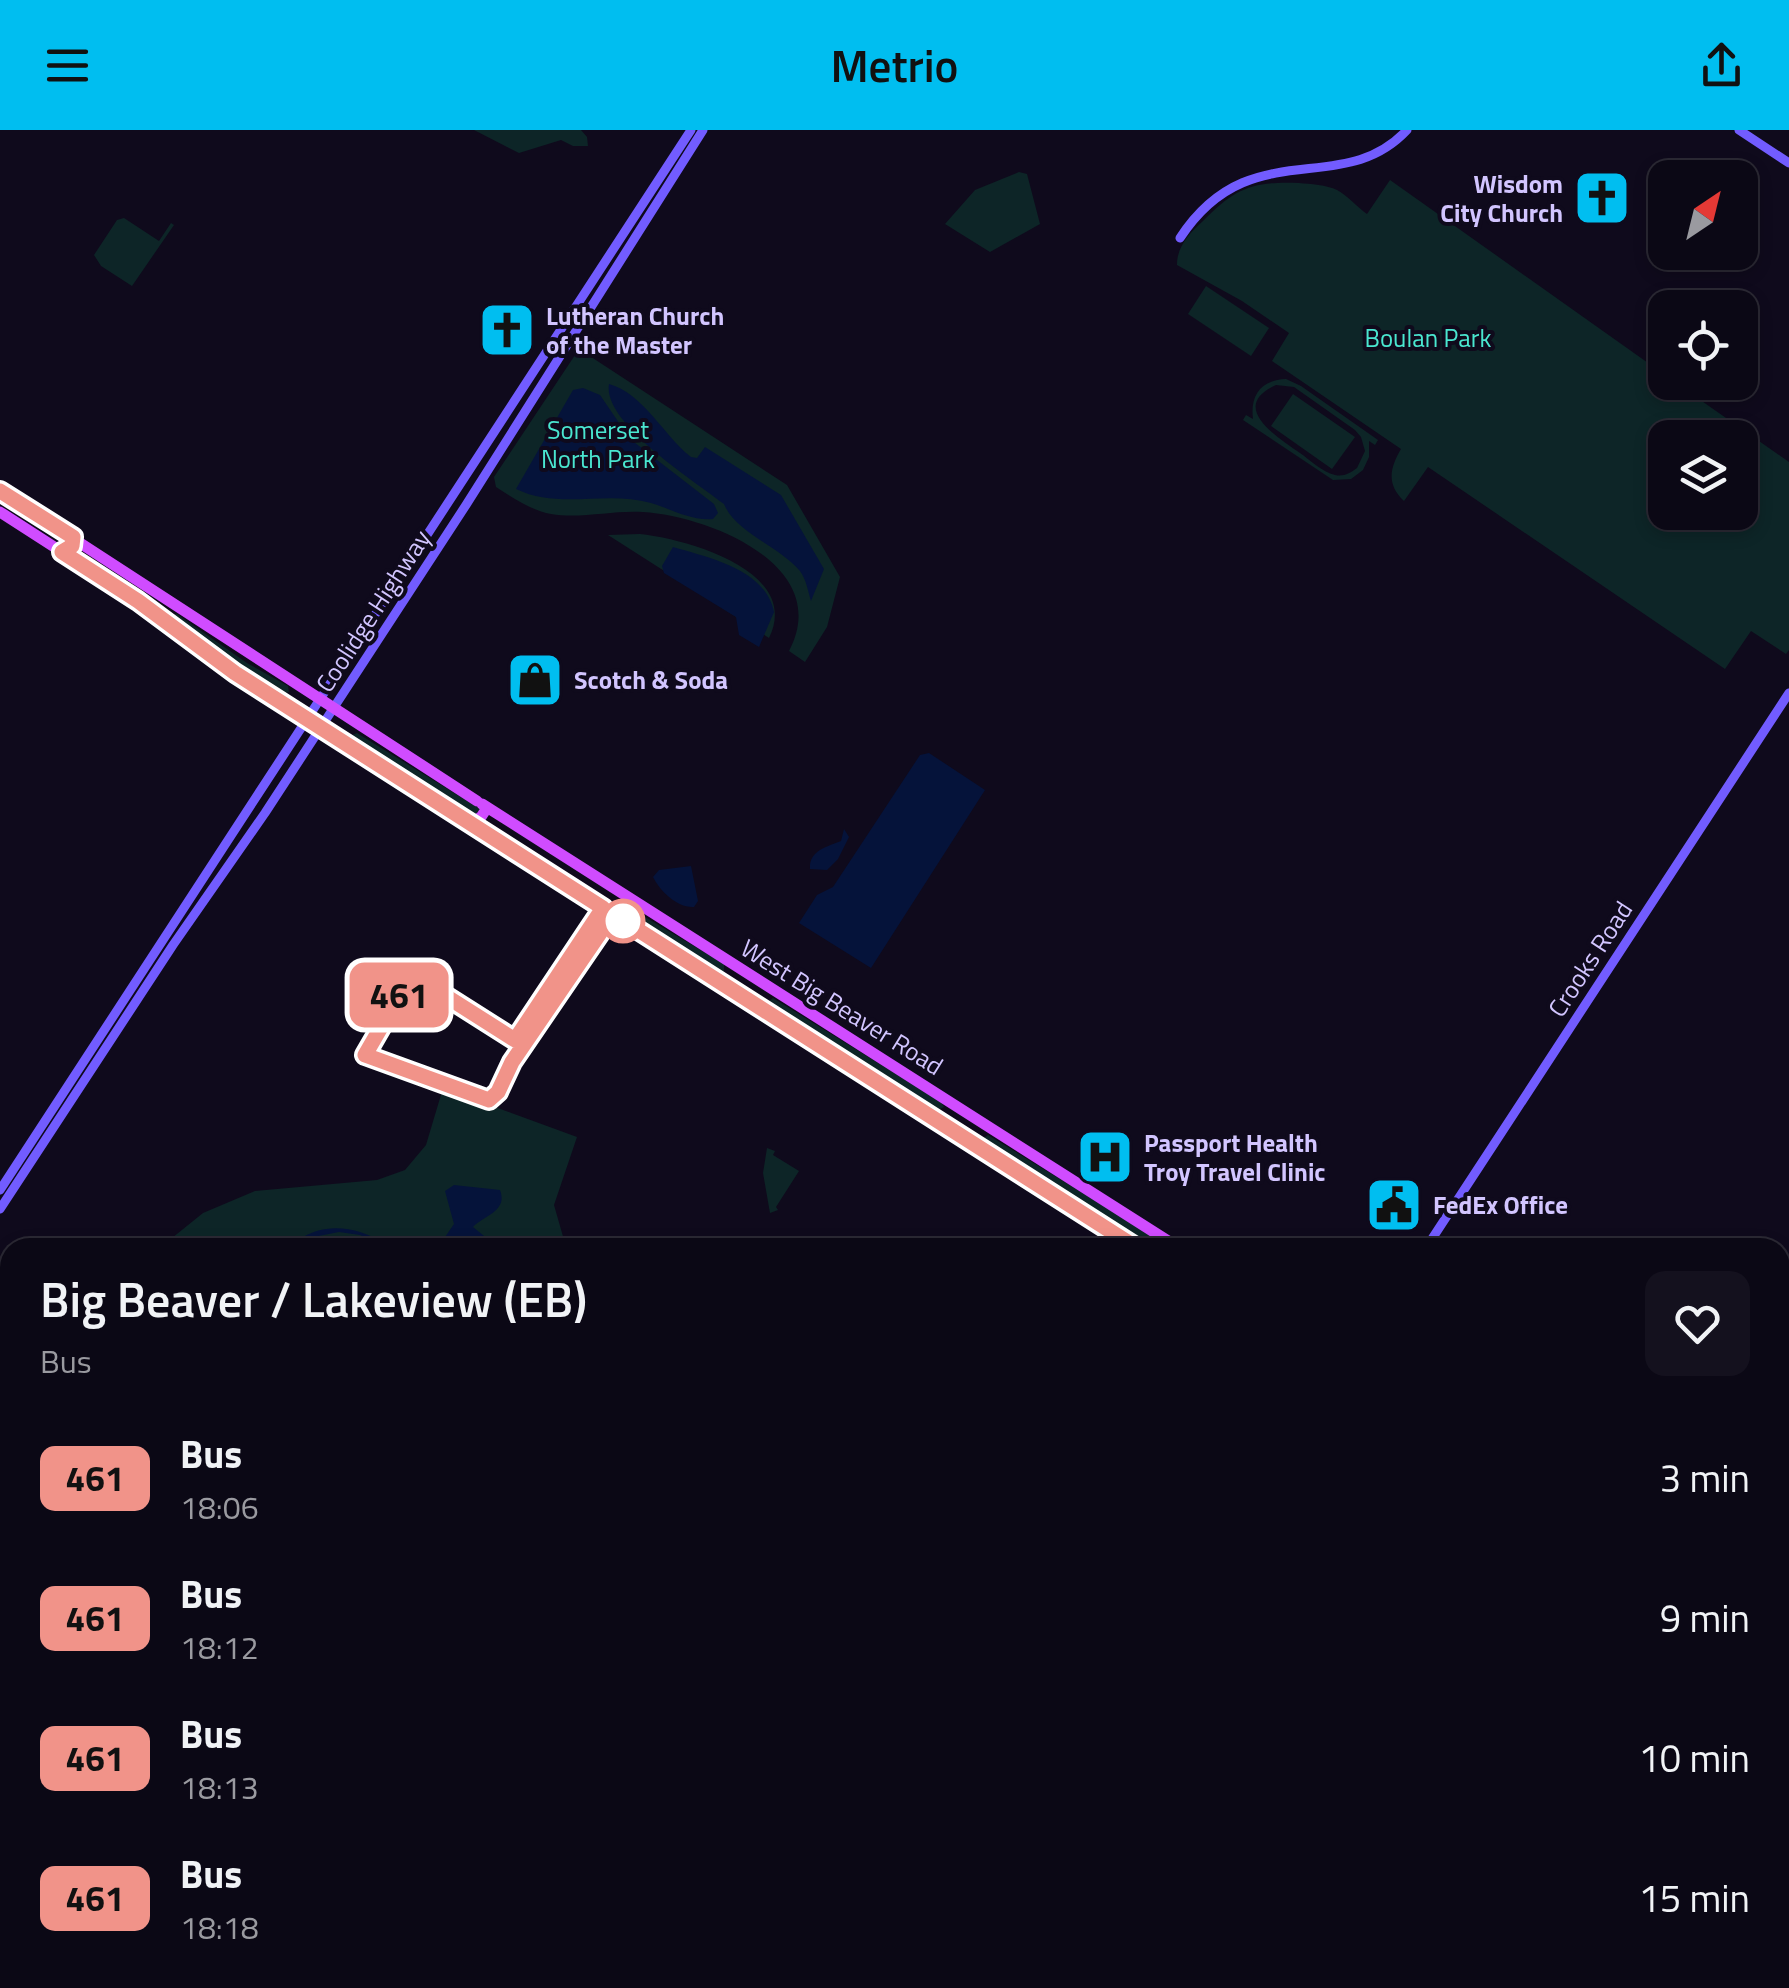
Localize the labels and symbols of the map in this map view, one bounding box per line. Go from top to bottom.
north arrow [1648,160,1758,270]
place label: Wisdom City Church [1440,165,1563,232]
church icon: Wisdom City Church [1572,168,1632,228]
place label: Lutheran Church of the Master [546,297,724,364]
church icon: Lutheran Church of the Master [477,300,537,360]
park label: Boulan Park [1365,319,1491,357]
park label: Somerset North Park [541,411,655,478]
street label: Coolidge Highway [306,522,440,700]
shop icon: Scotch & Soda [505,650,565,710]
place label: Scotch & Soda [574,661,728,699]
street label: Crooks Road [1538,893,1642,1025]
unlabelled marker [602,900,644,942]
street label: West Big Beaver Road [733,929,951,1085]
line badge: 461 [342,962,456,1028]
place label: Passport Health Troy Travel Clinic [1144,1124,1325,1191]
hospital icon: Passport Health Troy Travel Clinic [1075,1127,1135,1187]
public building icon: FedEx Office [1364,1175,1424,1235]
place label: FedEx Office [1433,1186,1568,1224]

